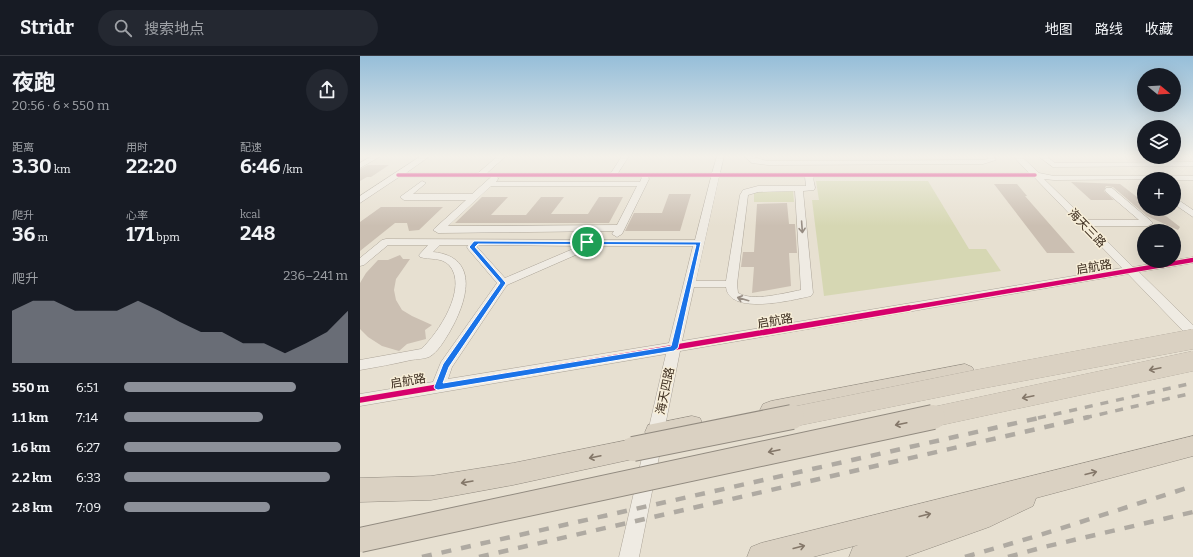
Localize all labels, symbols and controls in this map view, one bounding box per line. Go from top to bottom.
search box [98,10,378,46]
text: Stridr [20,16,74,39]
icon: search [112,17,134,39]
text: 搜索地点 [144,20,204,38]
text: 地图 [1045,21,1073,38]
text: 路线 [1095,21,1123,38]
text: 收藏 [1145,21,1173,38]
north arrow [1137,68,1181,112]
map controls [1137,68,1181,268]
text: 夜跑 [12,69,56,96]
button: share [306,69,348,111]
text: 20:56 · 6 × 550 m [12,98,109,113]
button: layers [1137,120,1181,164]
text: 距离 [12,141,34,154]
text: 用时 [126,141,148,154]
text: 配速 [240,141,262,154]
text: 3.30 [12,154,52,178]
text: 22:20 [126,154,177,178]
text: 6:46 [240,154,280,178]
text: km [52,163,70,176]
text: /km [280,163,303,176]
button: + [1137,172,1181,216]
street label: 海天三路 [1065,206,1109,250]
text: kcal [240,208,260,221]
text: 爬升 [12,209,34,222]
text: 心率 [126,209,148,222]
one-way arrow [798,220,805,233]
text: 248 [240,221,275,245]
text: 36 [12,222,35,246]
text: 171 [126,222,154,246]
button: − [1137,224,1181,268]
pin [570,225,604,259]
text: m [35,231,48,244]
text: bpm [154,231,180,244]
icon: arrive [576,231,598,253]
street label: 启航路 [1075,257,1113,277]
text: 236–241 m [283,268,348,283]
text: 爬升 [12,271,38,286]
one-way arrow [737,295,750,302]
street label: 启航路 [756,311,794,331]
street label: 海天四路 [653,366,677,416]
one-way arrow [1149,366,1162,374]
street label: 启航路 [389,371,427,391]
text: 550 m [12,380,49,395]
text: 6:51 [76,380,98,395]
one-way arrow [1022,393,1035,401]
text: 1.1 km [12,410,48,425]
text: 7:14 [76,410,98,425]
one-way arrow [895,420,908,428]
text: 1.6 km [12,440,50,455]
text: 6:27 [76,440,100,455]
one-way arrow [767,448,780,456]
one-way arrow [589,454,602,462]
one-way arrow [1084,468,1097,476]
text: 2.2 km [12,470,52,485]
text: 6:33 [76,470,101,485]
one-way arrow [461,478,474,486]
text: 2.8 km [12,500,52,515]
text: 7:09 [76,500,101,515]
one-way arrow [918,511,931,518]
one-way arrow [792,543,805,551]

